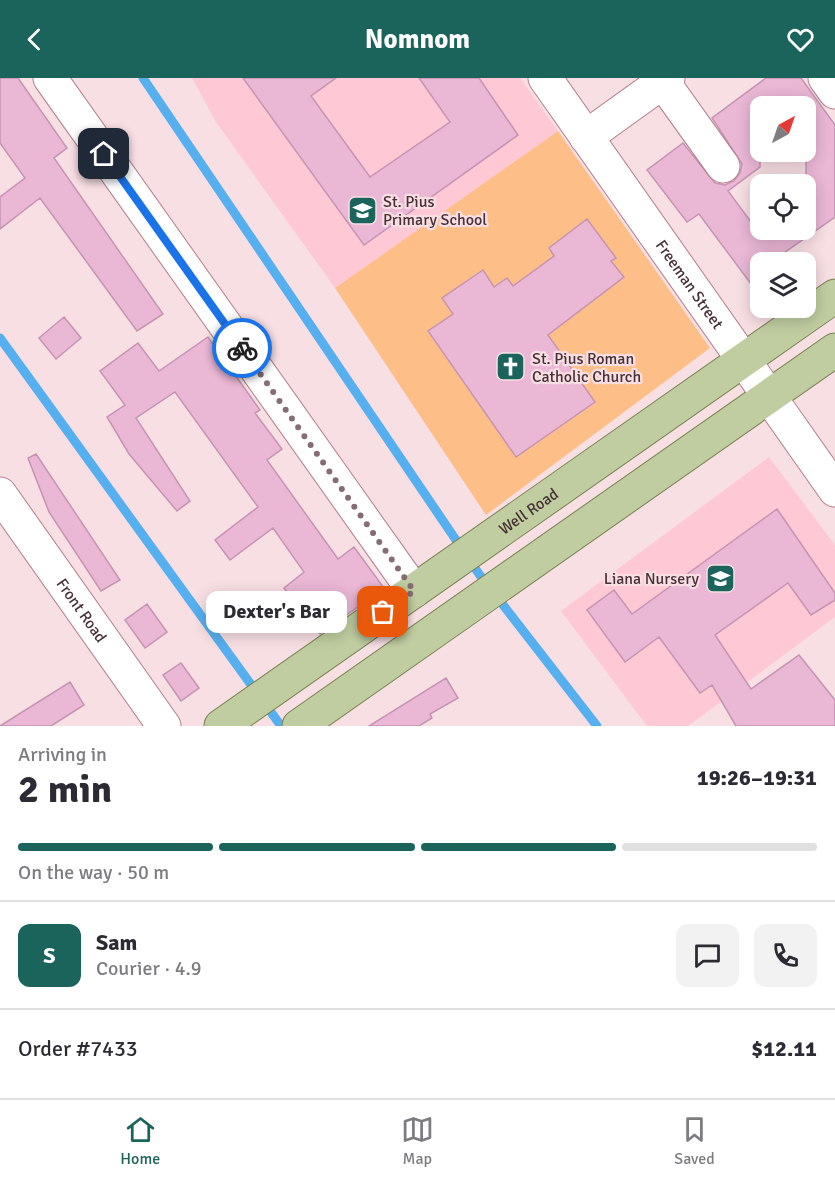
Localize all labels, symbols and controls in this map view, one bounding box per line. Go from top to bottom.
icon: back [18,23,51,56]
text: Nomnom [365,23,470,56]
icon: heart [784,23,817,56]
north arrow [750,96,816,162]
map controls [750,96,816,318]
pin [78,128,129,179]
icon: home [87,137,120,170]
button: locate [750,174,816,240]
place label: St. Pius Primary School [383,192,487,230]
school or university icon: St. Pius Primary School [346,194,378,226]
street label: Freeman Street [651,236,728,333]
button: layers [750,252,816,318]
courier [212,318,272,378]
icon: bike [226,332,259,365]
place label: St. Pius Roman Catholic Church [532,349,641,387]
church icon: St. Pius Roman Catholic Church [495,351,527,383]
street label: Well Road [495,484,562,539]
school or university icon: Liana Nursery [704,562,736,594]
place label: Liana Nursery [604,569,700,589]
street label: Front Road [52,575,111,647]
pin [357,586,408,637]
callout: Dexter's Bar [206,591,347,633]
icon: bag [366,595,399,628]
text: Dexter's Bar [223,599,330,624]
text: Arriving in [18,742,107,767]
text: 19:26–19:31 [697,764,817,791]
text: 2 min [18,765,112,813]
text: On the way · 50 m [18,860,169,885]
button: chat [676,924,739,987]
button: phone [754,924,817,987]
text: Sam [96,929,137,956]
text: S [43,942,56,969]
text: Courier · 4.9 [96,956,202,981]
text: Order #7433 [18,1035,138,1062]
text: $12.11 [751,1035,817,1062]
tab: Home [120,1113,160,1169]
tab: Map [401,1113,434,1169]
tab: Saved [674,1113,715,1169]

